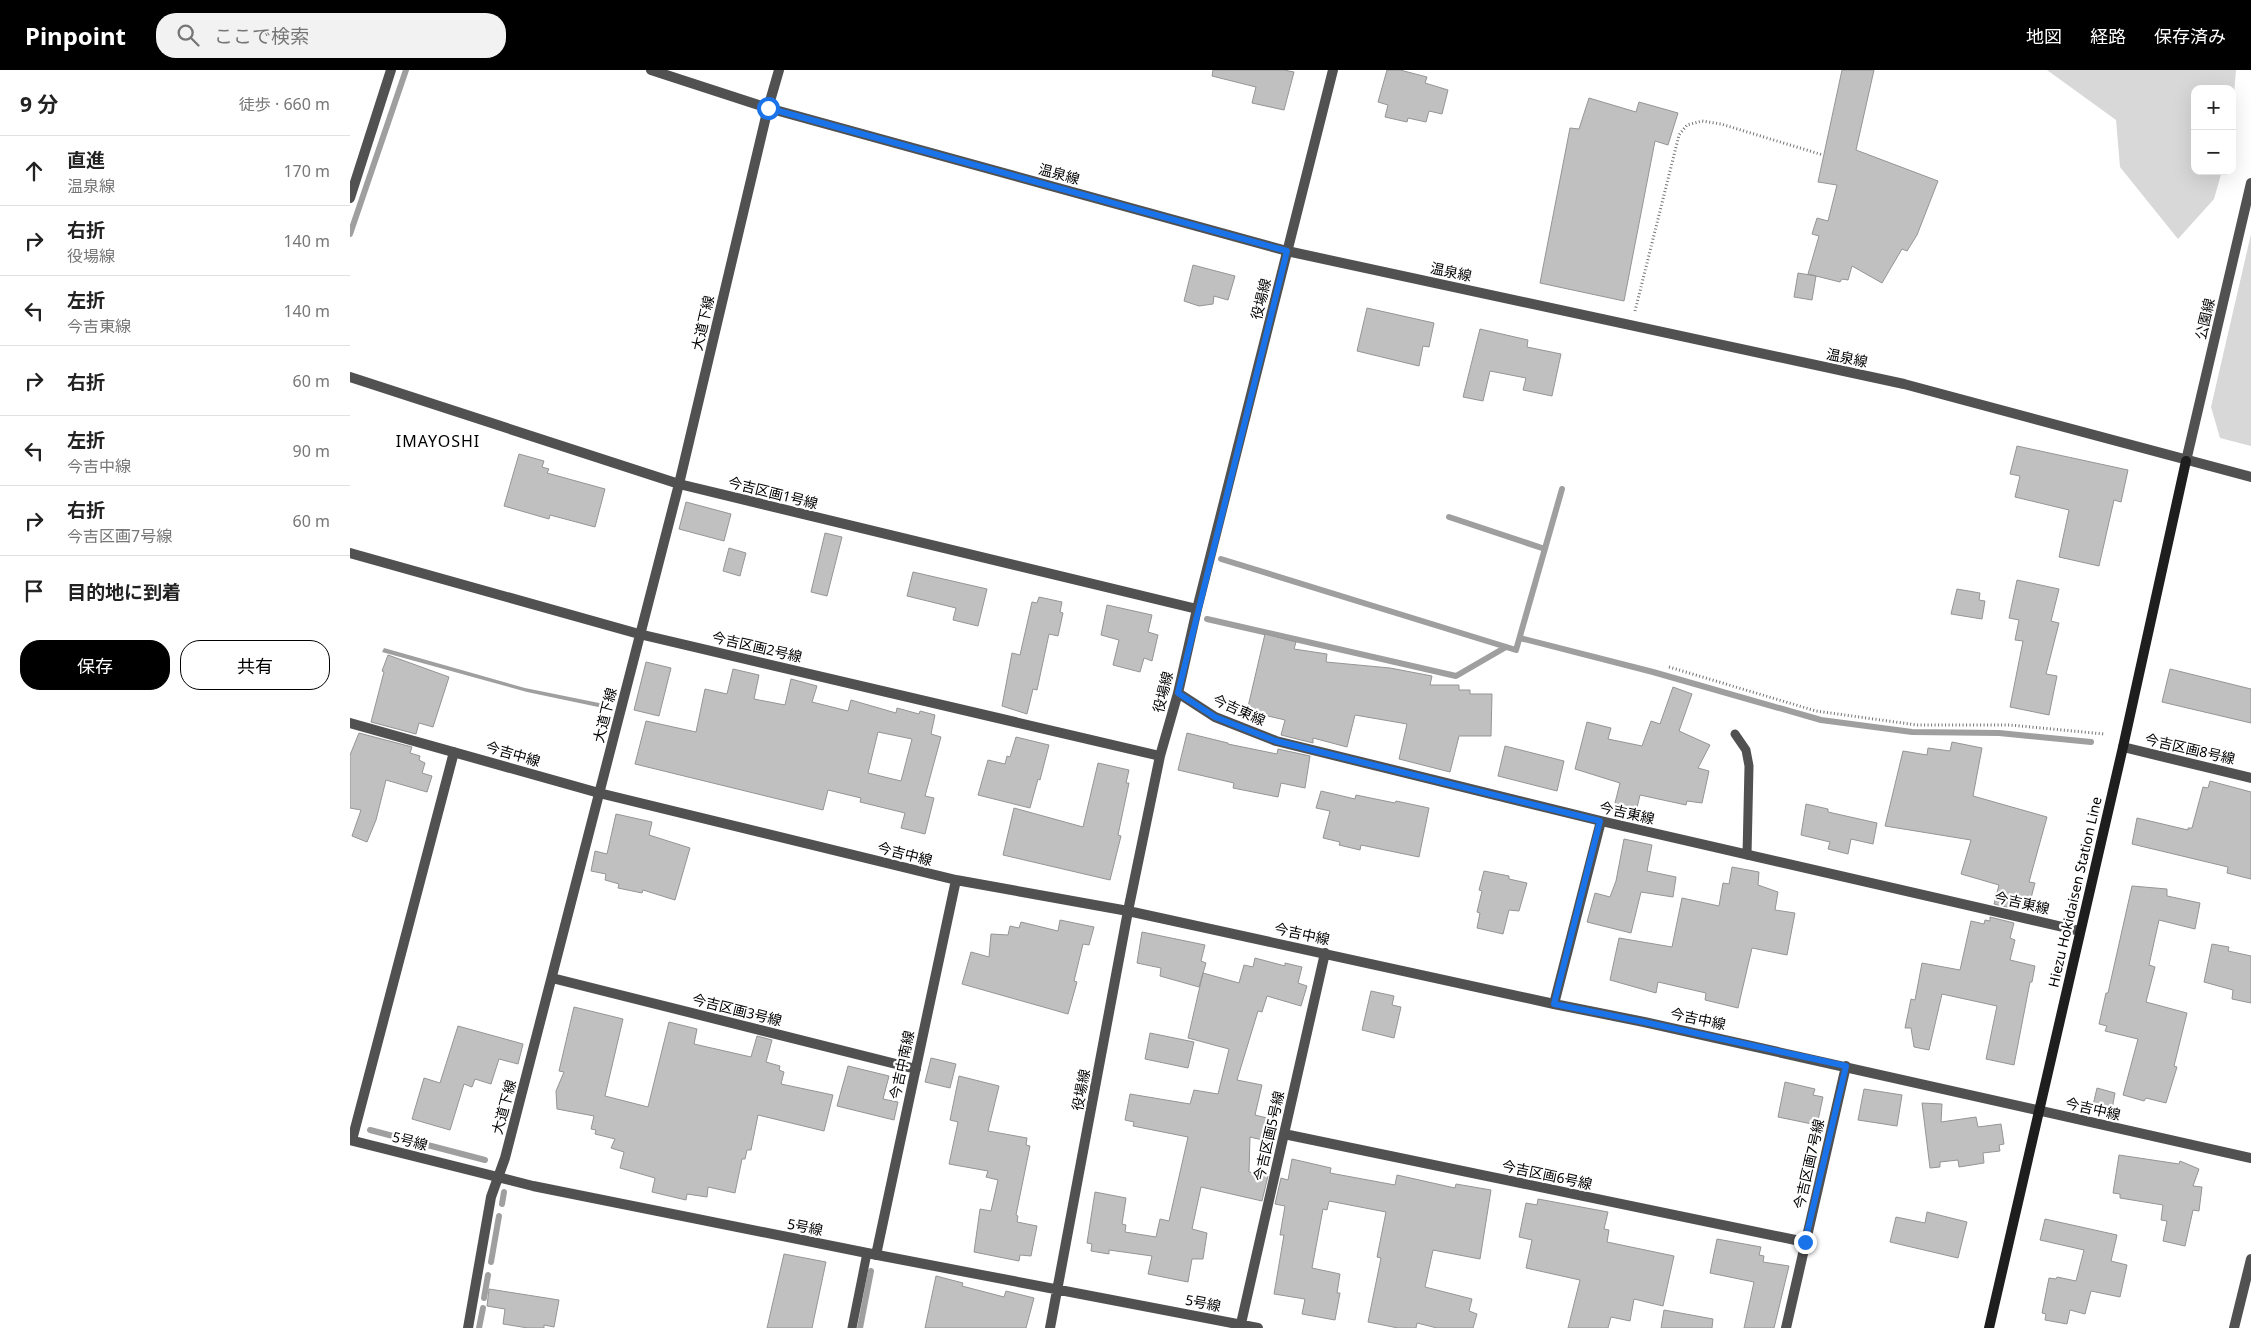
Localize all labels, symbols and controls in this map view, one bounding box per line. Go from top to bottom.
search box [156,13,506,58]
text: Pinpoint [25,19,126,52]
icon: search [174,21,202,49]
text: ここで検索 [214,23,309,49]
text: 地図 [2026,24,2062,48]
text: 経路 [2090,24,2126,48]
text: 保存済み [2154,24,2226,48]
map controls [2191,85,2236,175]
button: + [2191,85,2236,130]
text: 9 分 [20,90,58,118]
text: 徒歩 · 660 m [239,93,330,115]
route start [757,97,780,120]
button: − [2191,130,2236,175]
text: 直進 [67,147,105,173]
icon: ahead [20,157,48,185]
street label: 温泉線 [1036,159,1082,188]
text: 170 m [283,160,330,182]
text: 温泉線 [67,175,115,197]
text: 右折 [67,217,105,243]
icon: right [20,227,48,255]
text: 140 m [283,230,330,252]
text: 役場線 [67,245,115,267]
street label: 温泉線 [1429,258,1474,285]
street label: 役場線 [1246,276,1275,322]
text: 左折 [67,287,105,313]
street label: 大道下線 [687,293,718,352]
street label: 公園線 [2191,296,2218,341]
icon: left [20,297,48,325]
text: 140 m [283,300,330,322]
text: 今吉東線 [67,315,131,337]
street label: 温泉線 [1825,344,1870,371]
icon: right [20,367,48,395]
text: 右折 [67,369,105,395]
text: 60 m [293,370,330,392]
text: 左折 [67,427,105,453]
district label: IMAYOSHI [396,430,480,452]
icon: left [20,437,48,465]
text: 90 m [293,440,330,462]
text: 今吉中線 [67,455,131,477]
street label: 今吉区画1号線 [726,472,820,513]
text: 右折 [67,497,105,523]
icon: right [20,507,48,535]
text: 60 m [293,510,330,532]
text: 今吉区画7号線 [67,525,172,547]
icon: arrive [20,577,48,605]
text: 目的地に到着 [67,579,181,605]
street label: 今吉区画2号線 [710,627,804,666]
button: 保存 [20,640,170,690]
button: 共有 [180,640,330,690]
street label: 役場線 [1148,669,1177,715]
street label: 大道下線 [589,685,621,744]
street label: 今吉東線 [1210,689,1269,730]
street label: 今吉区画8号線 [2143,729,2237,768]
street label: 今吉中線 [484,737,543,770]
street label: Hiezu Hokidaisen Station Line [2043,795,2106,989]
street label: 今吉東線 [1598,797,1657,828]
street label: 今吉中線 [876,838,935,870]
street label: 今吉東線 [1993,887,2052,918]
street label: 今吉中線 [1273,918,1331,949]
street label: 今吉区画3号線 [690,989,784,1030]
street label: 今吉中線 [1669,1003,1727,1034]
street label: 今吉中南線 [885,1029,918,1101]
street label: 役場線 [1067,1067,1094,1112]
street label: 大道下線 [487,1077,520,1136]
street label: 今吉区画5号線 [1249,1089,1288,1183]
street label: 今吉中線 [2064,1093,2123,1124]
street label: 今吉区画7号線 [1789,1117,1828,1211]
street label: 5号線 [390,1127,430,1154]
street label: 今吉区画6号線 [1500,1156,1594,1193]
street label: 5号線 [786,1214,825,1239]
route end [1794,1231,1817,1254]
street label: 5号線 [1184,1290,1223,1315]

